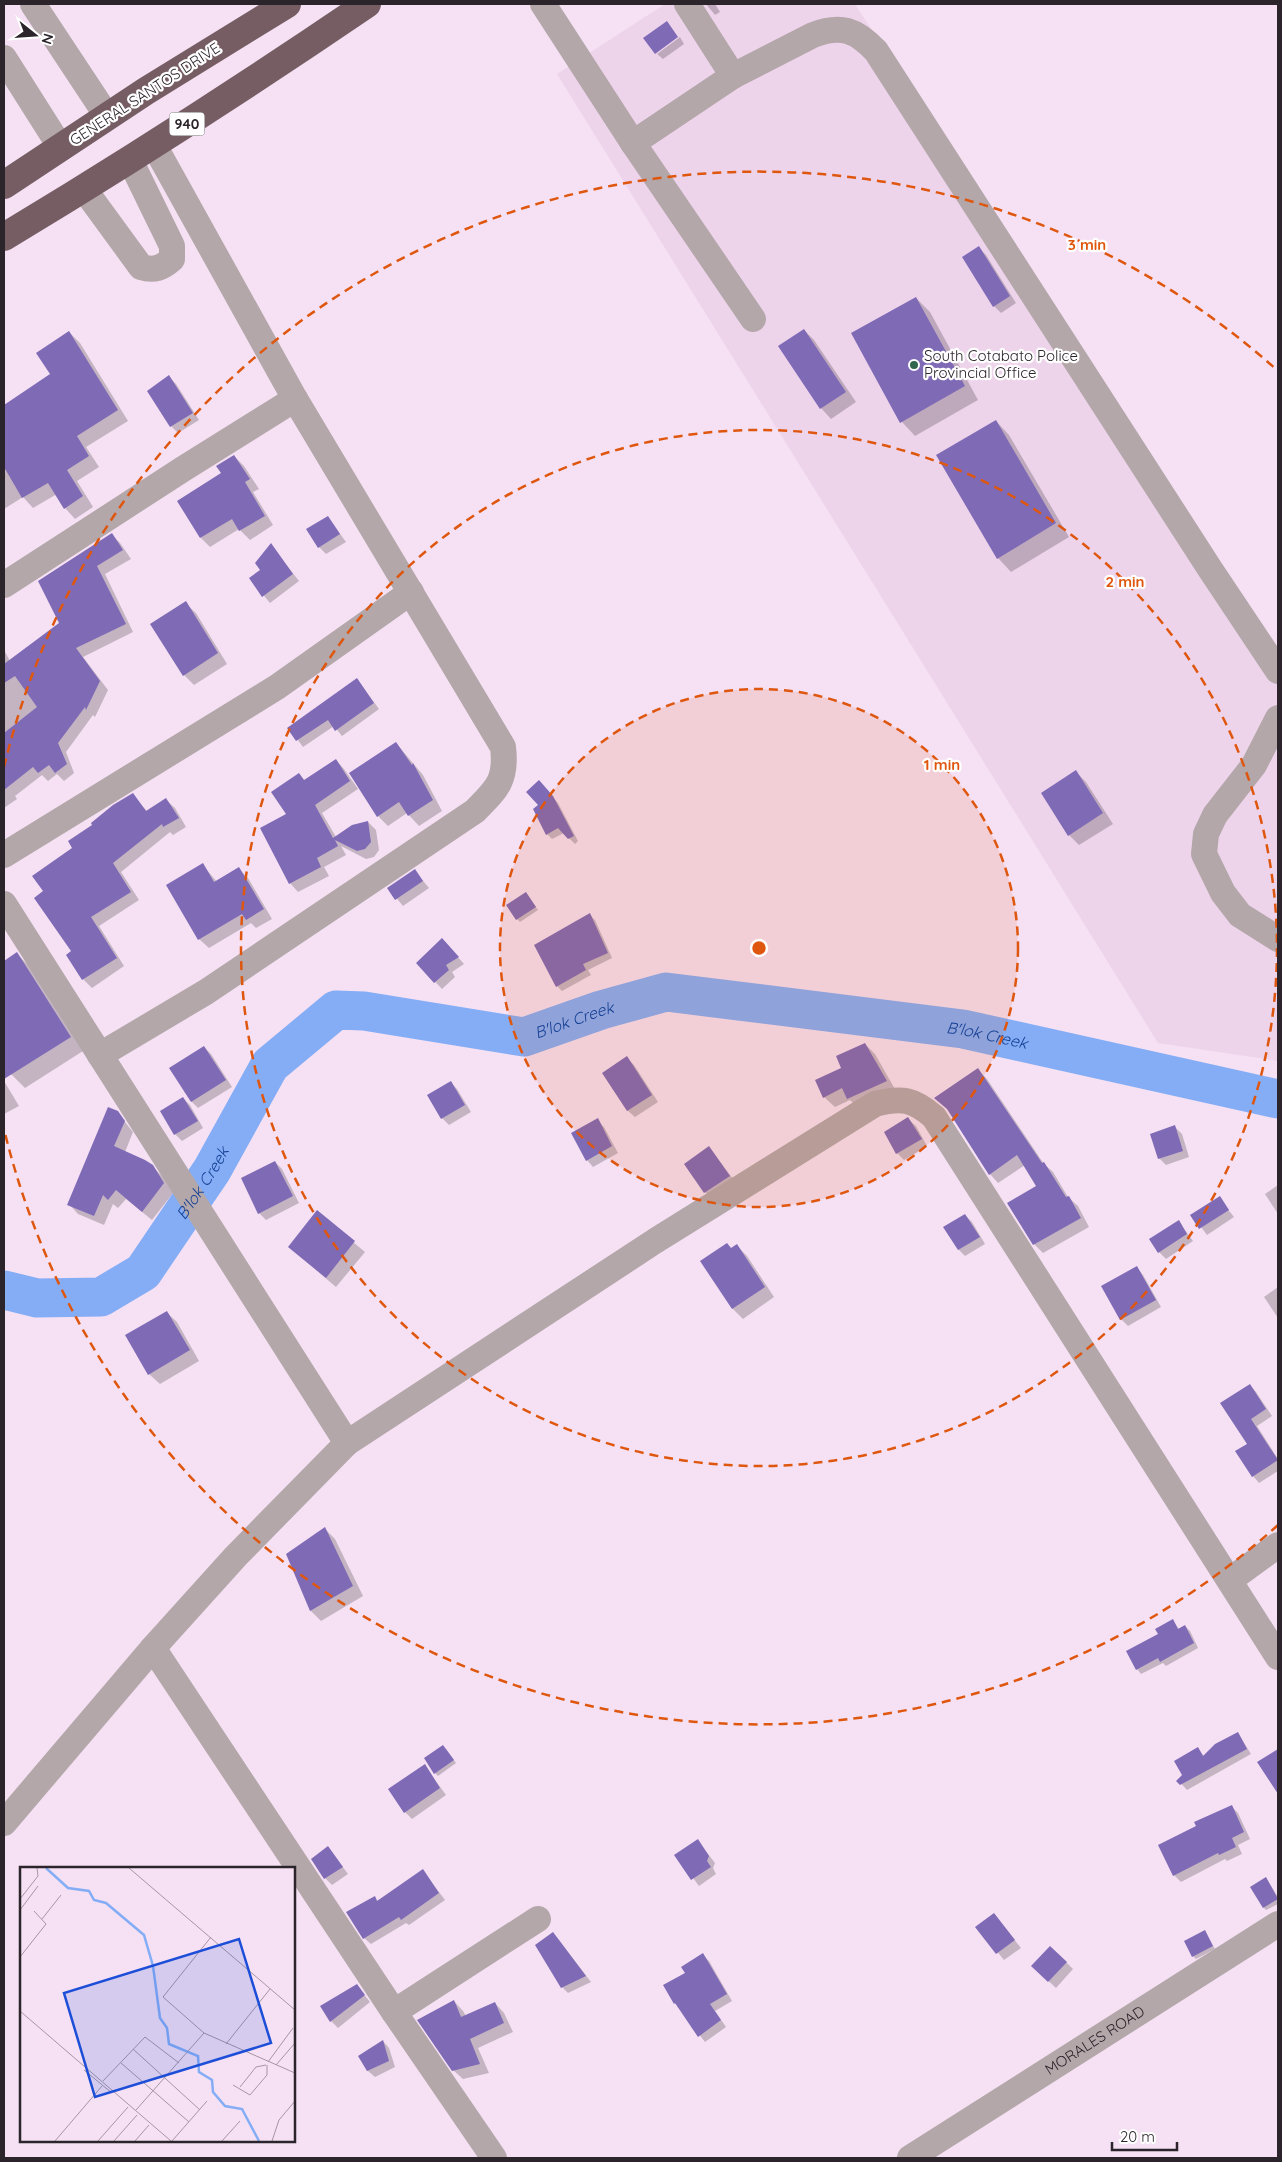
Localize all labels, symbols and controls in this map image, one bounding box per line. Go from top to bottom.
north arrow [10,10,60,60]
text: N [37,31,58,46]
street label: GENERAL SANTOS DRIVE [66,38,223,149]
road number: 940 [170,112,204,136]
text: 3 min [1068,235,1106,254]
place label: South Cotabato Police Provincial Office [924,346,1078,382]
marker: South Cotabato Police Provincial Office [908,359,920,371]
text: 2 min [1105,572,1145,591]
text: 1 min [924,755,960,774]
centre of rings [750,939,768,957]
water label: B'lok Creek [532,997,617,1043]
water label: B'lok Creek [945,1017,1031,1053]
water label: B'lok Creek [172,1142,234,1223]
inset map [20,1867,295,2142]
street label: MORALES ROAD [1041,2001,1148,2079]
scale bar [1112,2120,1177,2152]
text: 20 m [1120,2127,1155,2146]

